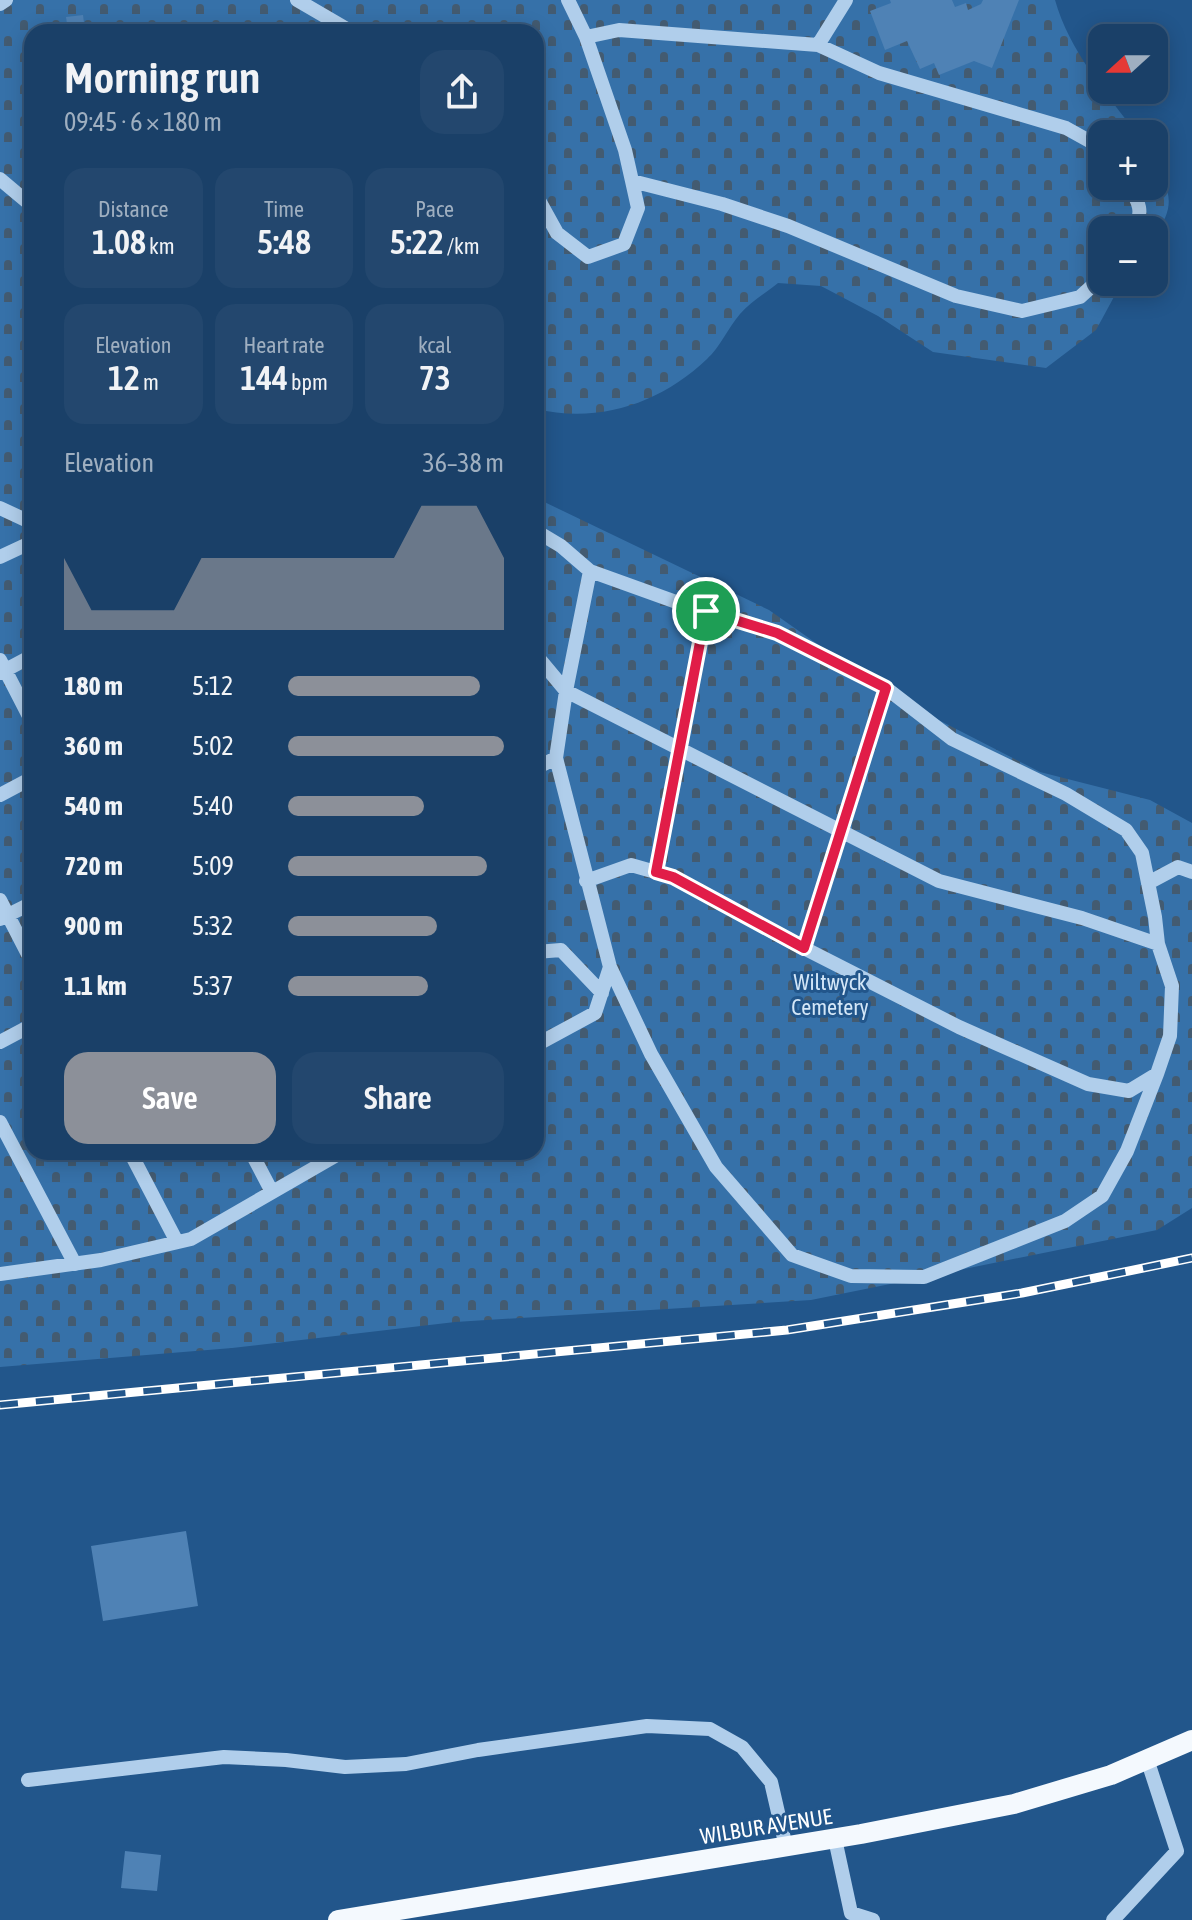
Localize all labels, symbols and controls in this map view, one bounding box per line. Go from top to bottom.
north arrow [1088,24,1168,104]
map controls [1088,24,1168,296]
button: share [420,50,504,134]
text: Morning run [64,52,260,102]
text: 09:45 · 6 × 180 m [64,107,222,137]
button: + [1088,120,1168,200]
text: Distance [98,196,169,222]
text: Time [264,196,304,222]
text: Pace [415,196,454,222]
button: − [1088,216,1168,296]
text: 1.08 [92,222,146,261]
text: 5:48 [257,222,311,261]
text: 5:22 [390,222,444,261]
text: km [146,233,175,259]
text: /km [444,233,480,259]
text: Elevation [95,332,171,358]
text: Heart rate [243,332,325,358]
text: kcal [418,332,451,358]
text: 12 [108,358,140,397]
text: 144 [240,358,288,397]
text: 73 [419,358,451,397]
text: m [140,369,159,395]
text: bpm [288,369,328,395]
text: Elevation [64,448,154,478]
text: 36–38 m [422,448,504,478]
pin [672,577,740,645]
icon: arrive [684,589,728,633]
text: 180 m [64,671,123,701]
text: 5:12 [192,671,233,701]
text: 360 m [64,731,123,761]
text: 5:02 [192,731,234,761]
text: 540 m [64,791,123,821]
text: 5:40 [192,791,233,821]
text: 720 m [64,851,123,881]
text: 5:09 [192,851,234,881]
text: 900 m [64,911,123,941]
text: 5:32 [192,911,233,941]
park label: Wiltwyck Cemetery [791,969,869,1020]
text: 1.1 km [64,971,127,1001]
text: 5:37 [192,971,233,1001]
button: Save [64,1052,276,1144]
button: Share [292,1052,504,1144]
street label: WILBUR AVENUE [698,1803,834,1849]

